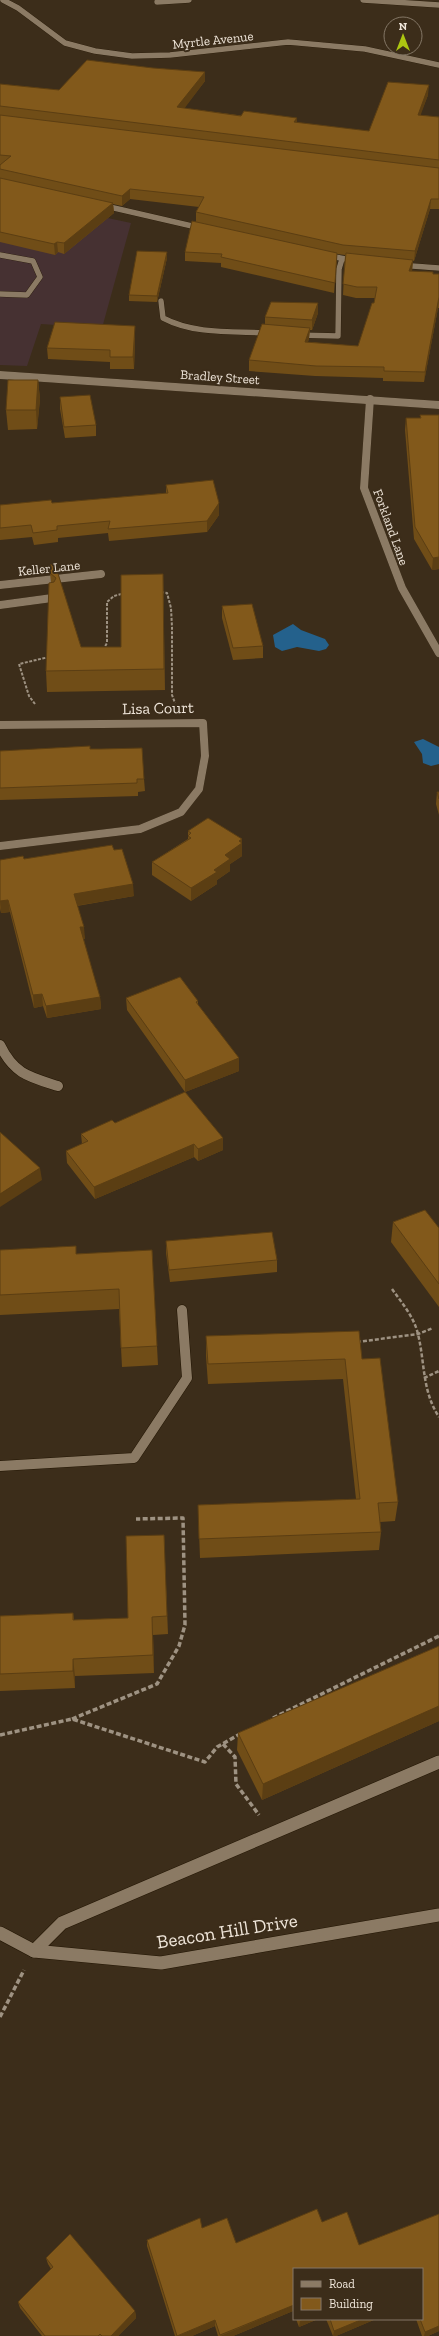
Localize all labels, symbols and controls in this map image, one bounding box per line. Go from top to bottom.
north arrow [383,16,423,56]
text: N [399,20,408,33]
street label: Myrtle Avenue [172,28,254,52]
street label: Bradley Street [180,367,260,387]
street label: Forkland Lane [370,487,412,567]
street label: Keller Lane [17,557,81,579]
street label: Lisa Court [122,698,194,718]
street label: Beacon Hill Drive [155,1909,299,1953]
legend [293,2268,423,2320]
text: Road [329,2277,355,2291]
text: Building [329,2297,373,2311]

